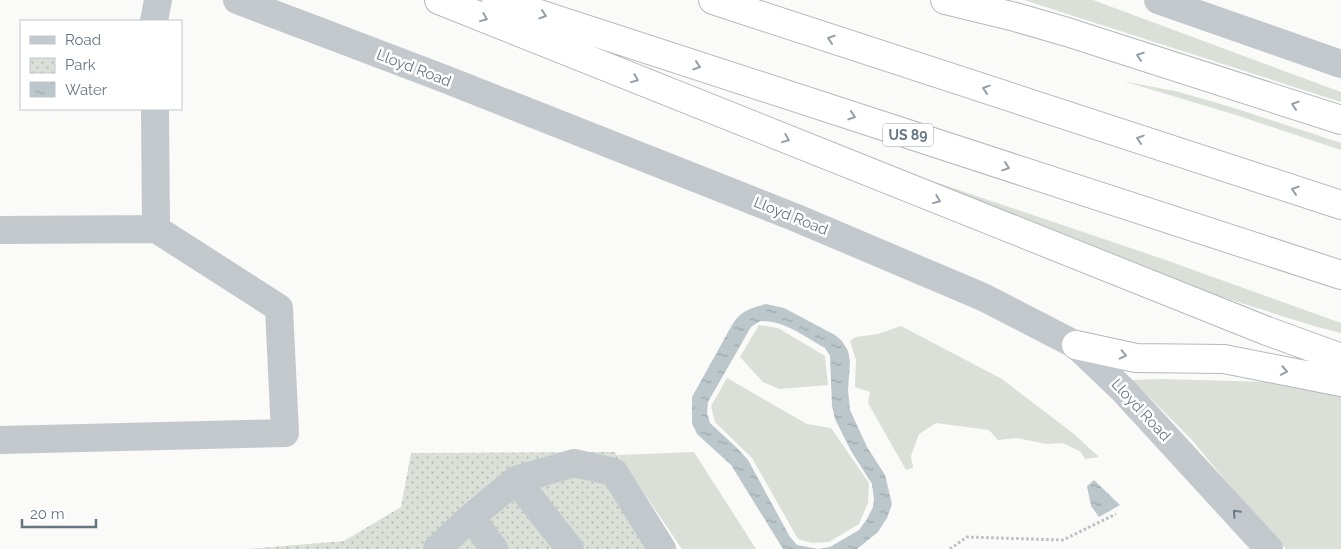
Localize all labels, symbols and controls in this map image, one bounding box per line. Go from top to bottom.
one-way arrow [538,9,546,19]
one-way arrow [480,13,488,23]
legend [20,20,182,110]
text: Road [65,31,101,49]
one-way arrow [827,34,836,44]
street label: Lloyd Road [374,46,454,90]
one-way arrow [1136,51,1145,61]
text: Park [65,56,96,74]
one-way arrow [692,60,701,70]
one-way arrow [630,73,639,83]
text: Water [65,81,108,99]
one-way arrow [982,85,990,95]
one-way arrow [1291,101,1299,111]
one-way arrow [847,110,855,120]
road number: US 89 [883,124,933,146]
one-way arrow [781,133,790,144]
one-way arrow [1136,135,1145,145]
one-way arrow [1001,161,1010,171]
one-way arrow [1291,186,1299,196]
street label: Lloyd Road [751,193,831,239]
one-way arrow [932,193,941,204]
one-way arrow [1119,350,1128,360]
one-way arrow [1280,365,1289,375]
street label: Lloyd Road [1108,375,1174,445]
scale bar [22,496,96,528]
text: 20 m [30,505,65,523]
one-way arrow [1233,510,1242,519]

